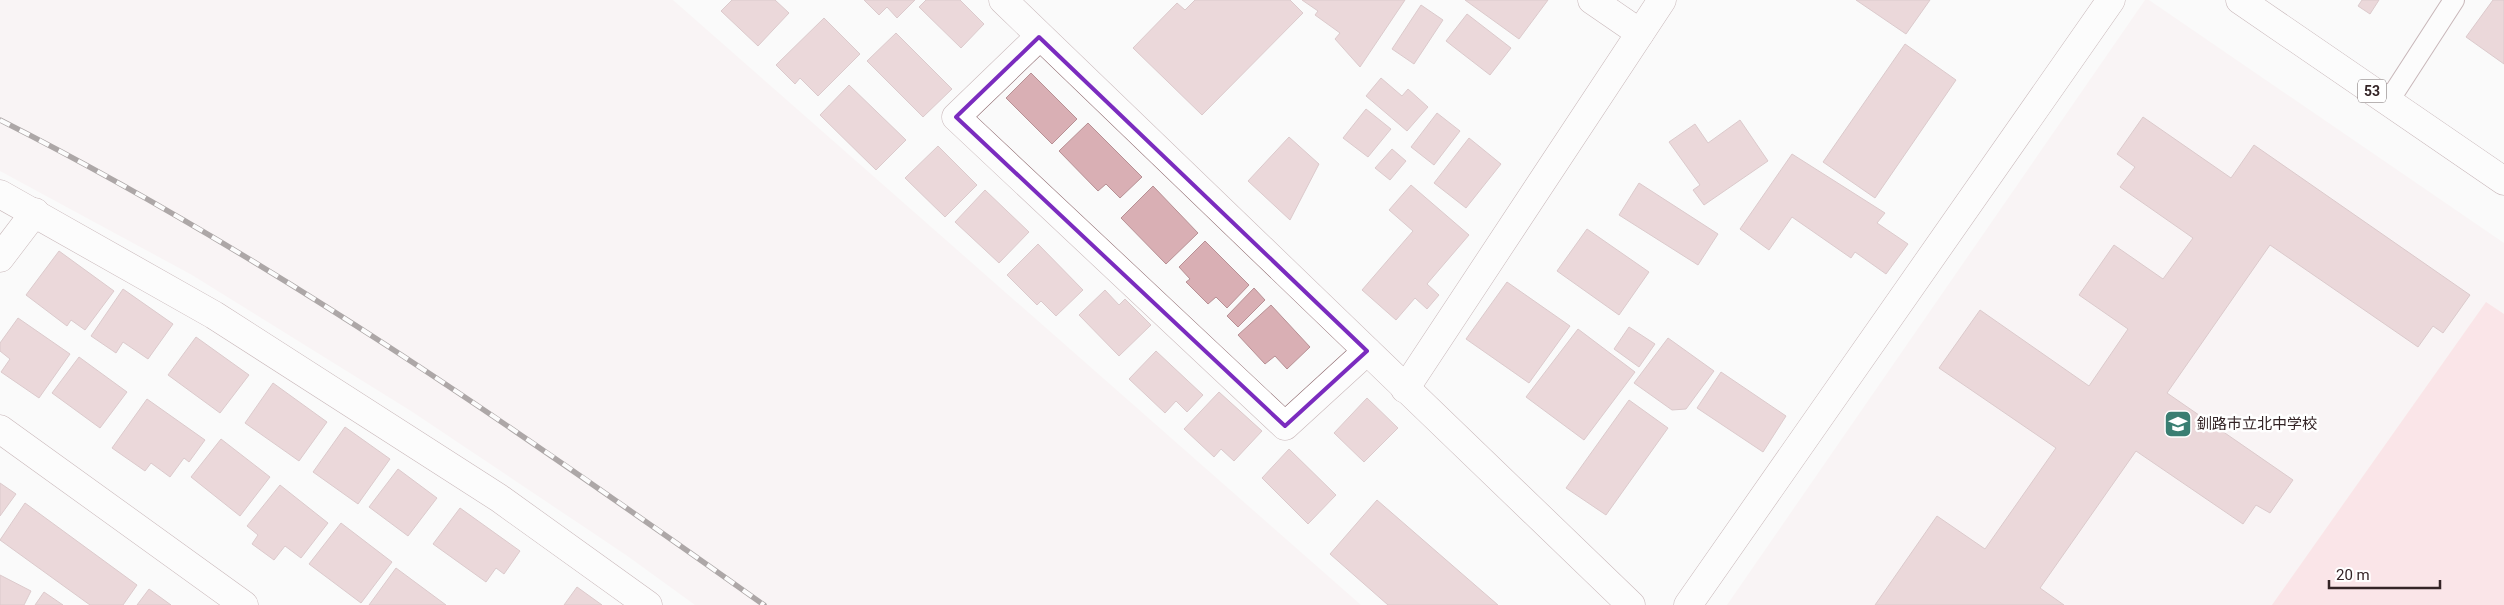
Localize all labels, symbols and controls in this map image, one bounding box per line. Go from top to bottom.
road number: 53 [2358,80,2386,102]
school or university icon: 釧路市立北中学校 [2163,409,2193,439]
place label: 釧路市立北中学校 [2197,415,2317,433]
scale bar [2329,558,2440,590]
text: 20 m [2336,566,2370,584]

